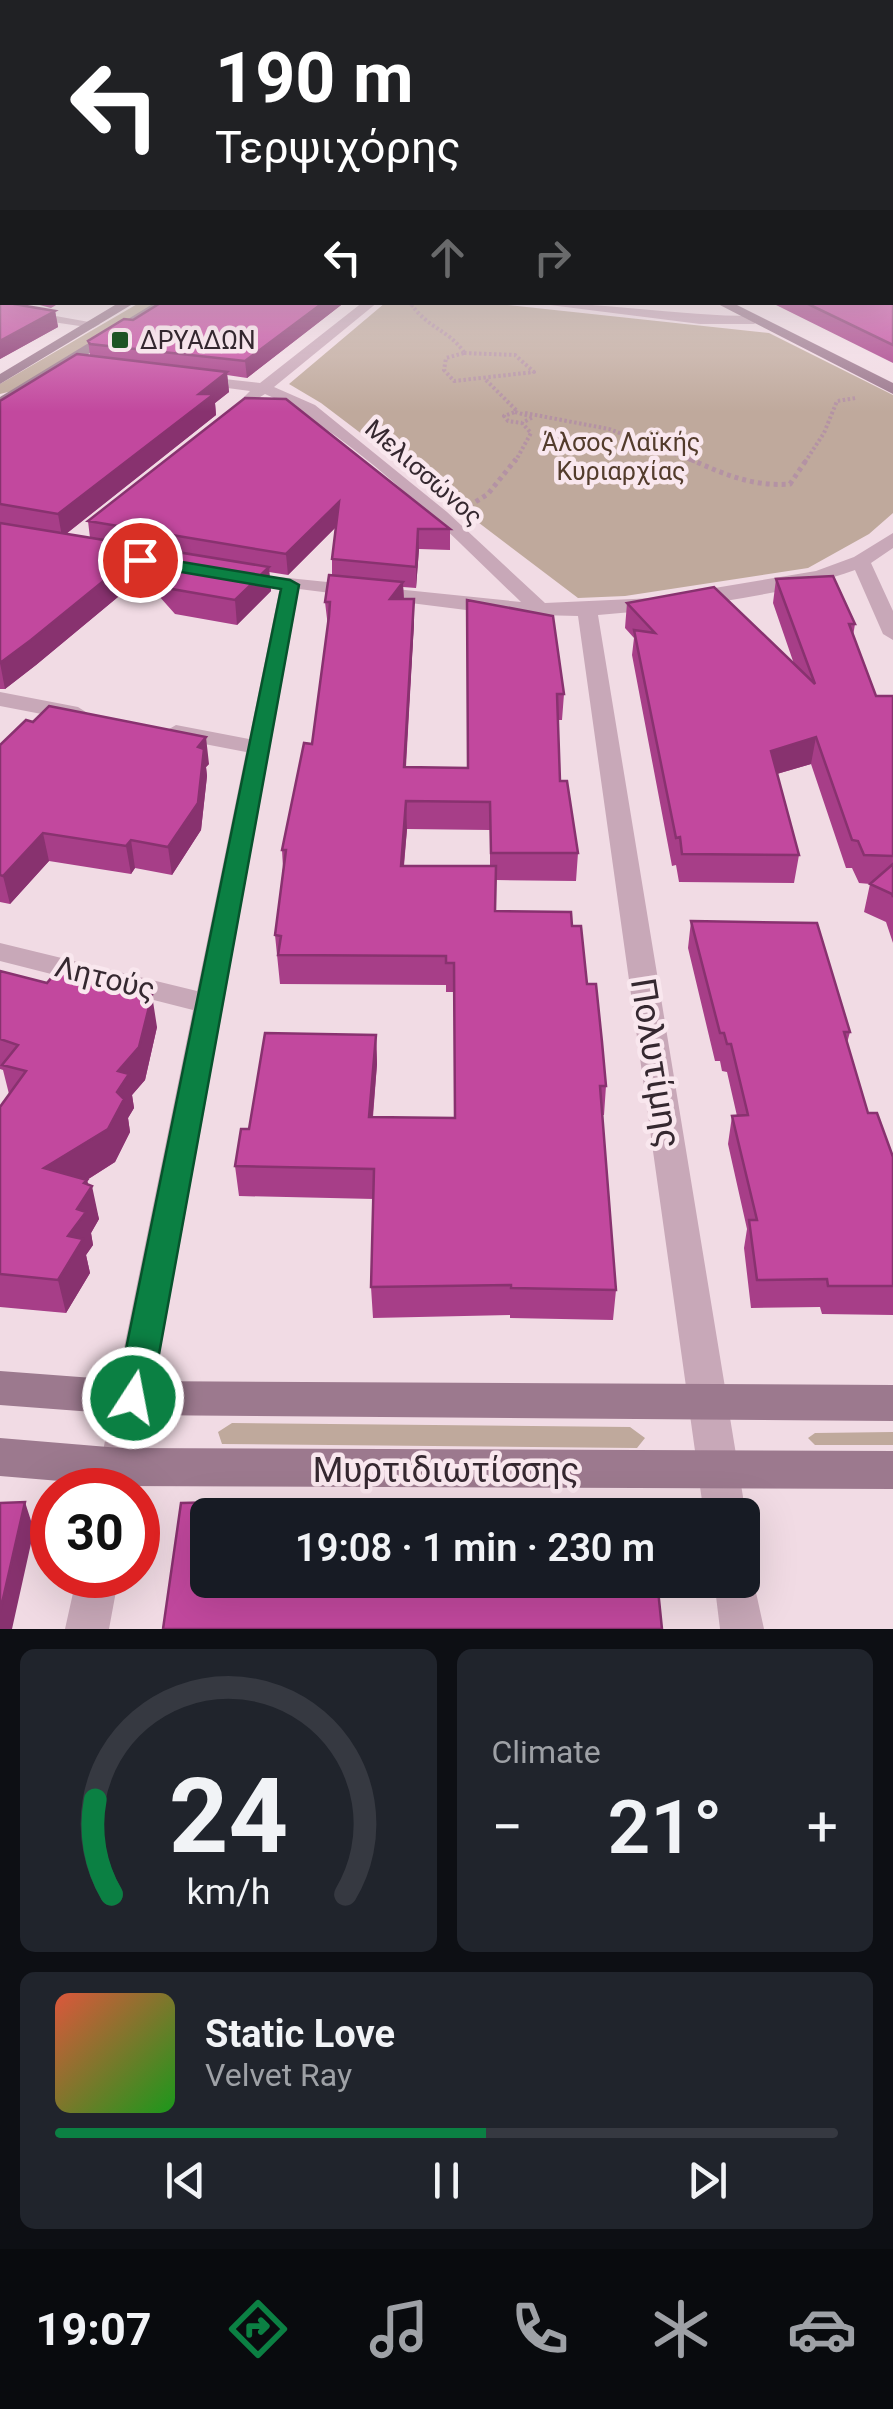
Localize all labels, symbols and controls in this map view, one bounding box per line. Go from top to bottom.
text: 190 m [215,37,414,119]
icon: left [50,40,180,170]
text: Τερψιχόρης [215,121,461,174]
icon: left [315,230,370,285]
icon: ahead [420,230,475,285]
icon: right [525,230,580,285]
place label: ΔΡΥΑΔΩΝ [140,326,256,355]
marker: ΔΡΥΑΔΩΝ [109,329,131,351]
street label: Μελισσώνος [359,414,488,531]
park label: Άλσος Λαϊκής Κυριαρχίας [542,428,700,486]
pin [98,518,183,603]
icon: arrive [113,533,168,588]
street label: Λητούς [52,948,159,1007]
street label: Πολυτίμης [622,975,689,1151]
position arrow [81,1346,185,1450]
street label: Μυρτιδιωτίσσης [313,1450,579,1491]
speed limit sign: 30 [30,1468,160,1598]
text: 19:08 · 1 min · 230 m [295,1526,655,1570]
text: Climate [492,1733,601,1771]
text: 24 [169,1756,288,1877]
text: 21° [608,1783,722,1871]
text: − [492,1795,523,1859]
text: + [807,1795,838,1859]
text: km/h [186,1871,270,1913]
text: Static Love [205,2012,395,2056]
text: Velvet Ray [205,2056,352,2094]
icon: previous [158,2153,213,2208]
icon: pause [419,2153,474,2208]
icon: next [680,2153,735,2208]
icon: directions [223,2294,293,2364]
icon: music [364,2294,434,2364]
icon: phone [505,2294,575,2364]
icon: climate [646,2294,716,2364]
icon: car [787,2294,857,2364]
text: 19:07 [36,2303,152,2356]

